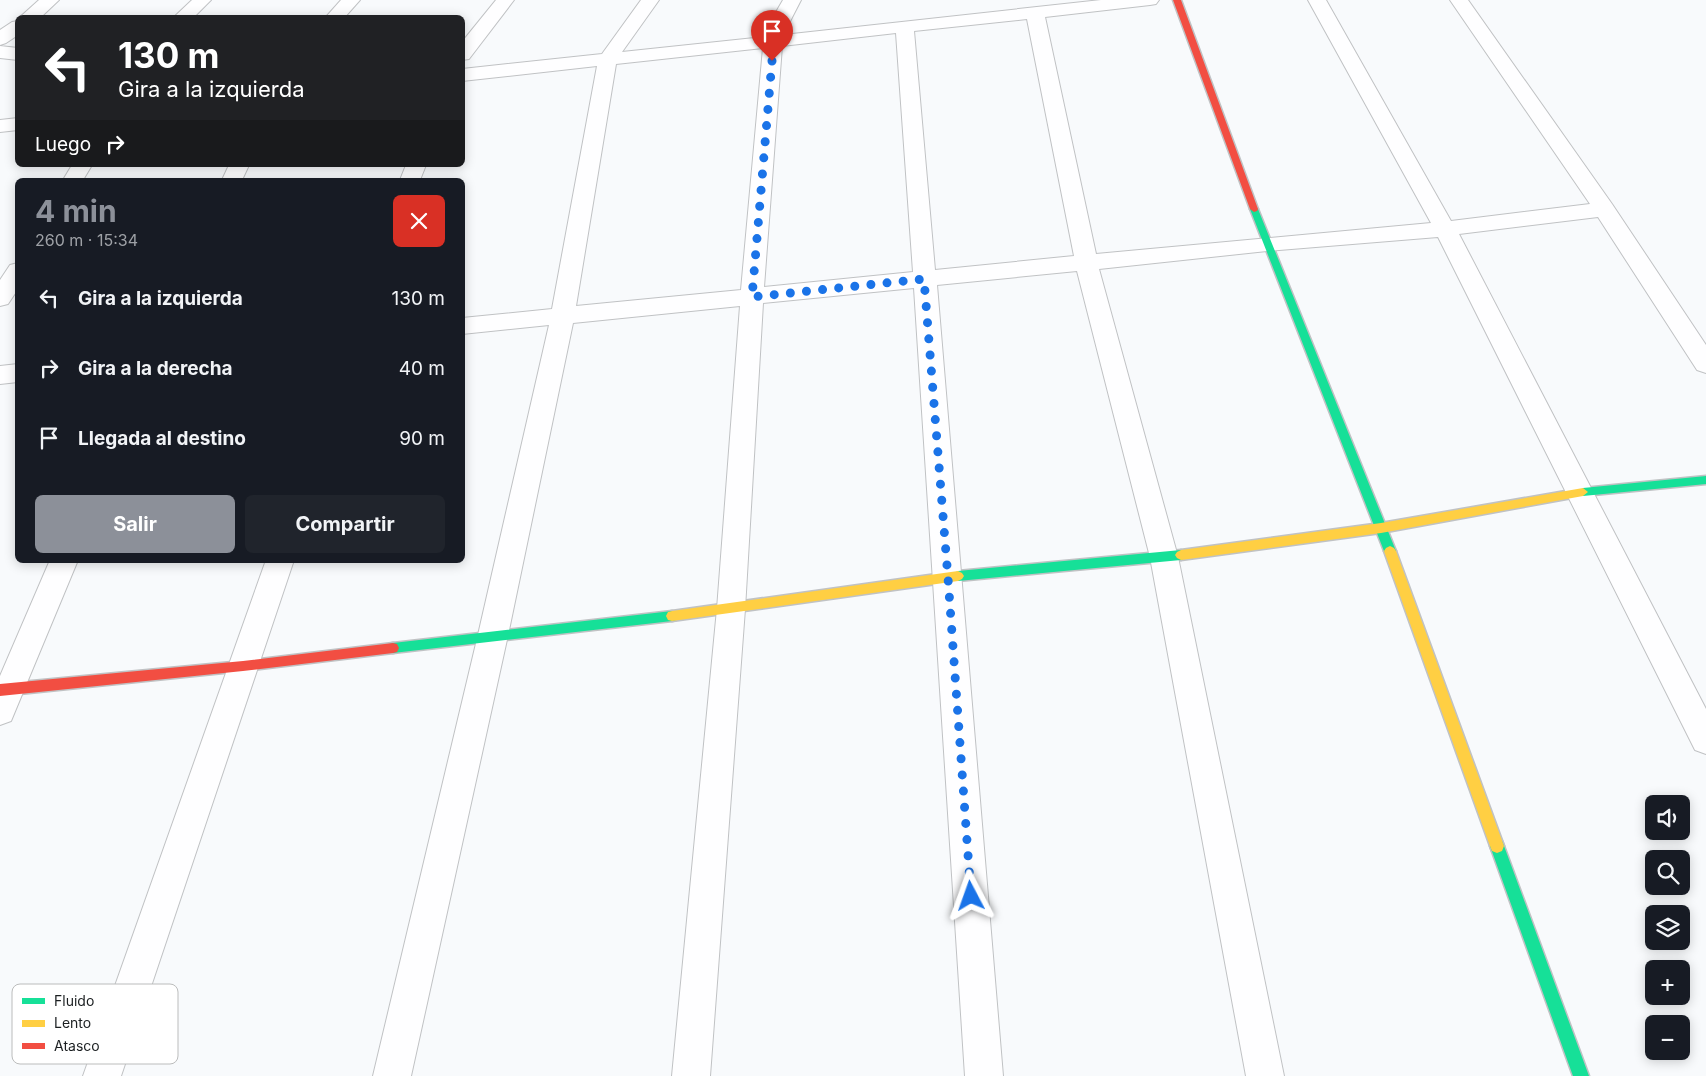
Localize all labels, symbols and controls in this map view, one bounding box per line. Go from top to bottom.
pin [751,10,793,61]
icon: arrive [758,17,786,45]
text: 130 m [118,34,220,76]
icon: left [35,35,100,100]
text: Gira a la izquierda [118,76,305,102]
icon: right [101,130,129,158]
text: Luego [35,133,91,156]
text: 4 min [35,193,117,229]
button: close [393,195,445,247]
text: 260 m · 15:34 [35,230,138,250]
icon: left [35,284,63,312]
text: Gira a la izquierda [78,287,243,310]
text: 130 m [392,287,445,310]
icon: right [35,354,63,382]
text: Gira a la derecha [78,357,233,380]
text: 40 m [399,357,445,380]
icon: arrive [35,424,63,452]
text: Llegada al destino [78,427,246,450]
text: 90 m [399,427,445,450]
button: Salir [35,495,235,553]
button: Compartir [245,495,445,553]
map controls [1645,795,1690,1060]
button: sound [1645,795,1690,840]
button: search [1645,850,1690,895]
position arrow [944,869,996,921]
button: layers [1645,905,1690,950]
button: + [1645,960,1690,1005]
legend [12,984,178,1064]
text: Fluido [54,992,94,1009]
text: Lento [54,1014,91,1031]
button: − [1645,1015,1690,1060]
text: Atasco [54,1037,100,1054]

